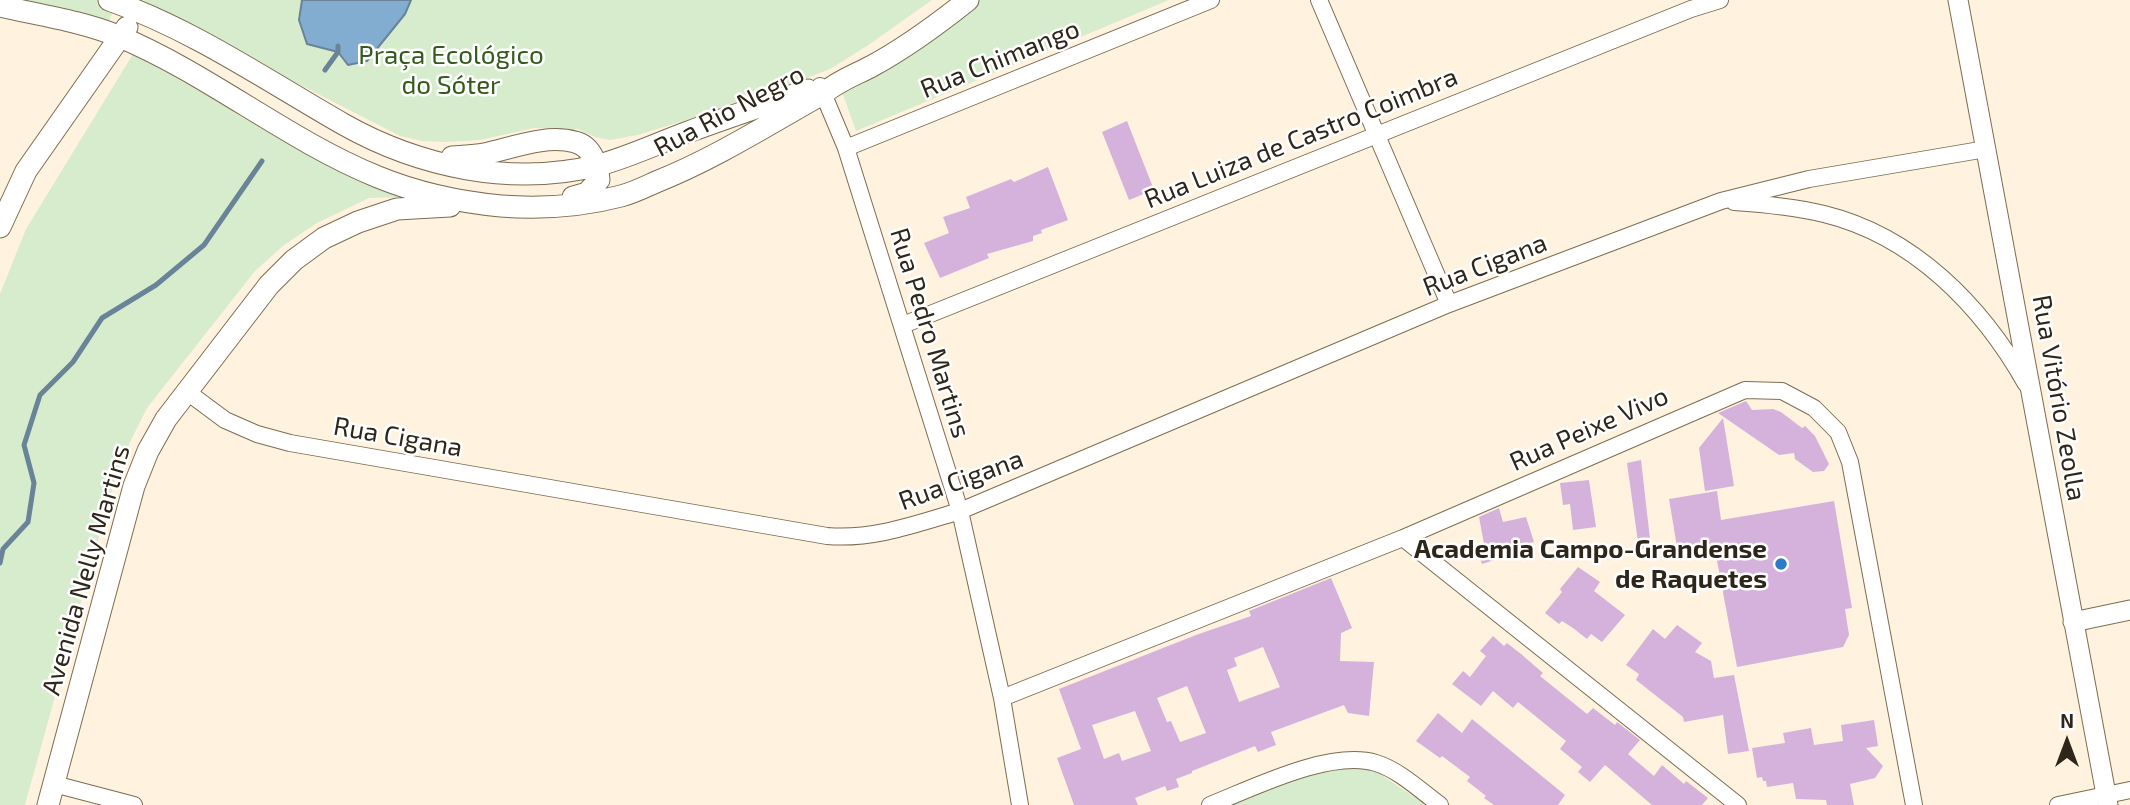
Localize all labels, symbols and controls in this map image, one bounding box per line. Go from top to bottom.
street label: Rua Chimango [916,13,1084,105]
park label: Praça Ecológico do Sóter [358,39,544,100]
street label: Rua Rio Negro [649,58,809,164]
street label: Rua Luiza de Castro Coimbra [1140,61,1462,215]
street label: Rua Pedro Martins [883,224,977,442]
street label: Rua Cigana [1419,227,1551,303]
street label: Rua Vitório Zeolla [2026,293,2092,503]
street label: Rua Peixe Vivo [1505,380,1673,478]
street label: Rua Cigana [331,410,465,464]
street label: Avenida Nelly Martins [35,441,137,699]
street label: Rua Cigana [894,443,1028,517]
place label: Academia Campo-Grandense de Raquetes [1414,533,1767,594]
marker: Academia Campo-Grandense de Raquetes [1773,556,1789,572]
north arrow [2032,707,2102,777]
text: N [2060,709,2074,732]

